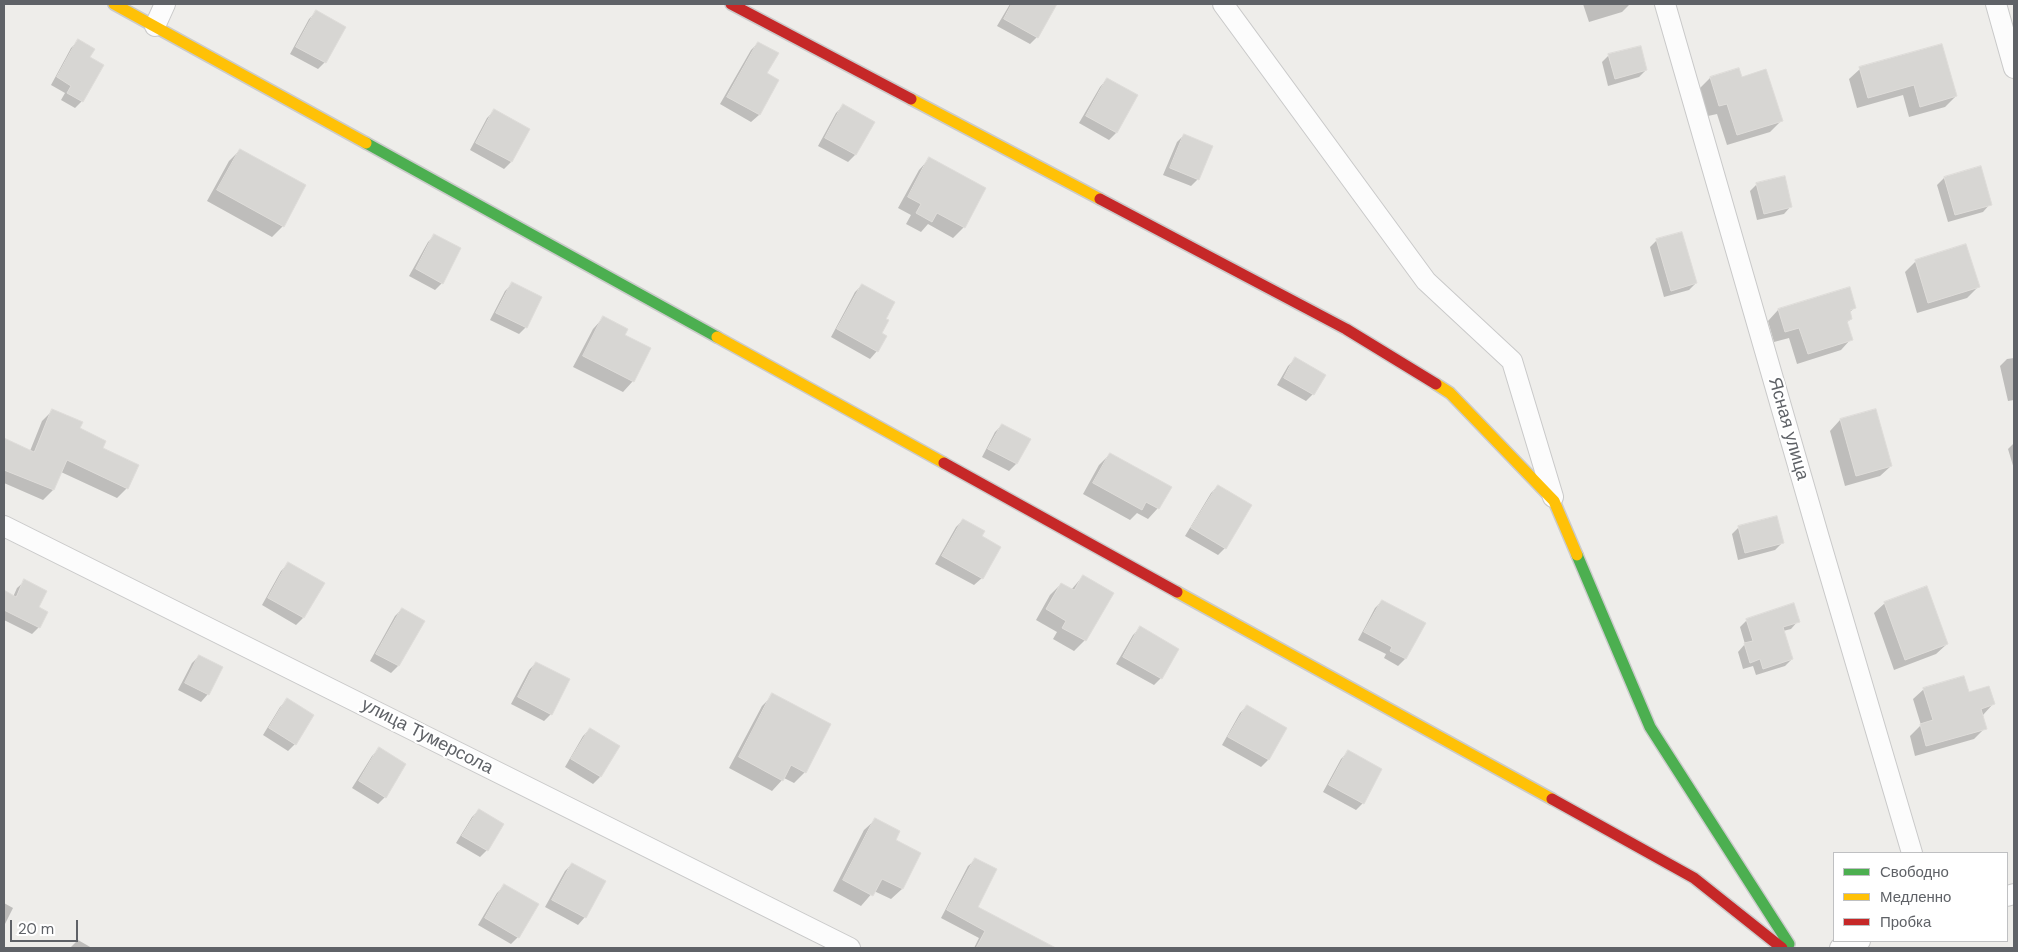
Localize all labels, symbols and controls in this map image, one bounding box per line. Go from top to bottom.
street label: Ясная улица [1763,375,1813,483]
street label: улица Тумерсола [358,695,496,779]
legend [1833,852,2008,942]
text: Свободно [1880,862,1949,882]
text: Медленно [1880,887,1951,907]
scale bar [12,910,80,942]
text: Пробка [1880,912,1931,932]
text: 20 m [18,919,54,939]

